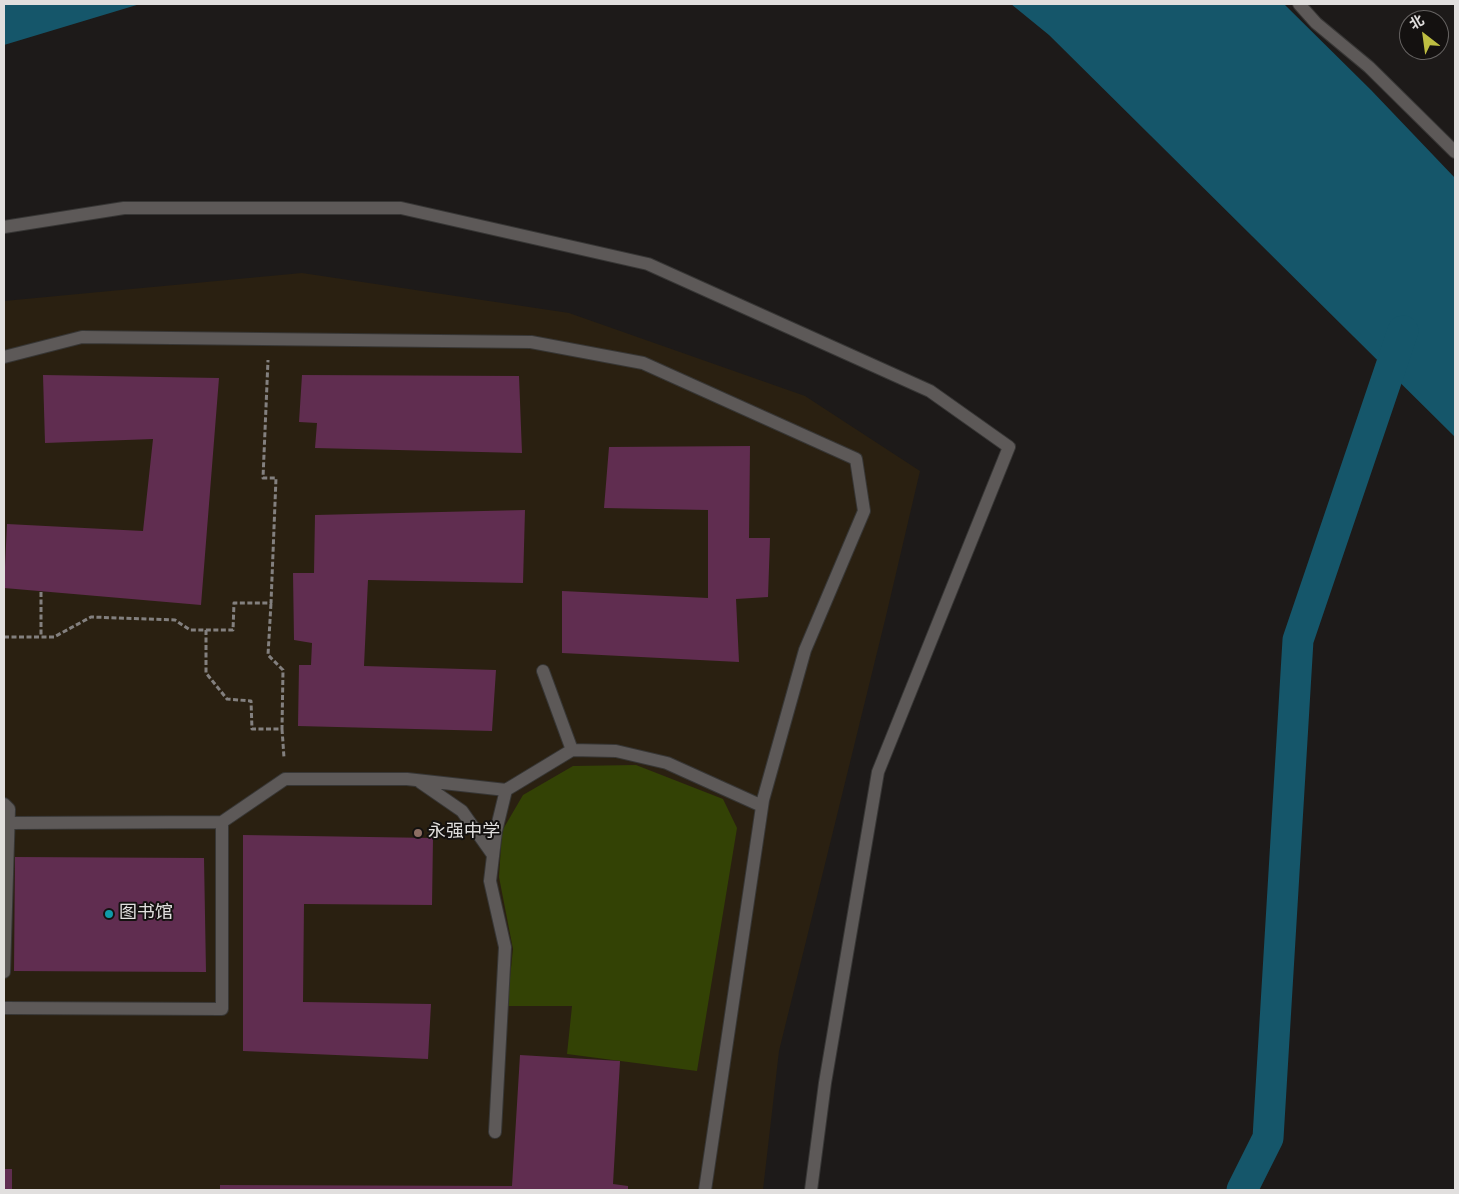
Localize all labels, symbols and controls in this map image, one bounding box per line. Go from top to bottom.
north arrow [1399,10,1449,60]
text: 北 [1405,10,1428,35]
place label: 永强中学 [428,822,500,844]
marker: 永强中学 [412,827,424,839]
place label: 图书馆 [119,903,173,925]
marker: 图书馆 [103,908,115,920]

